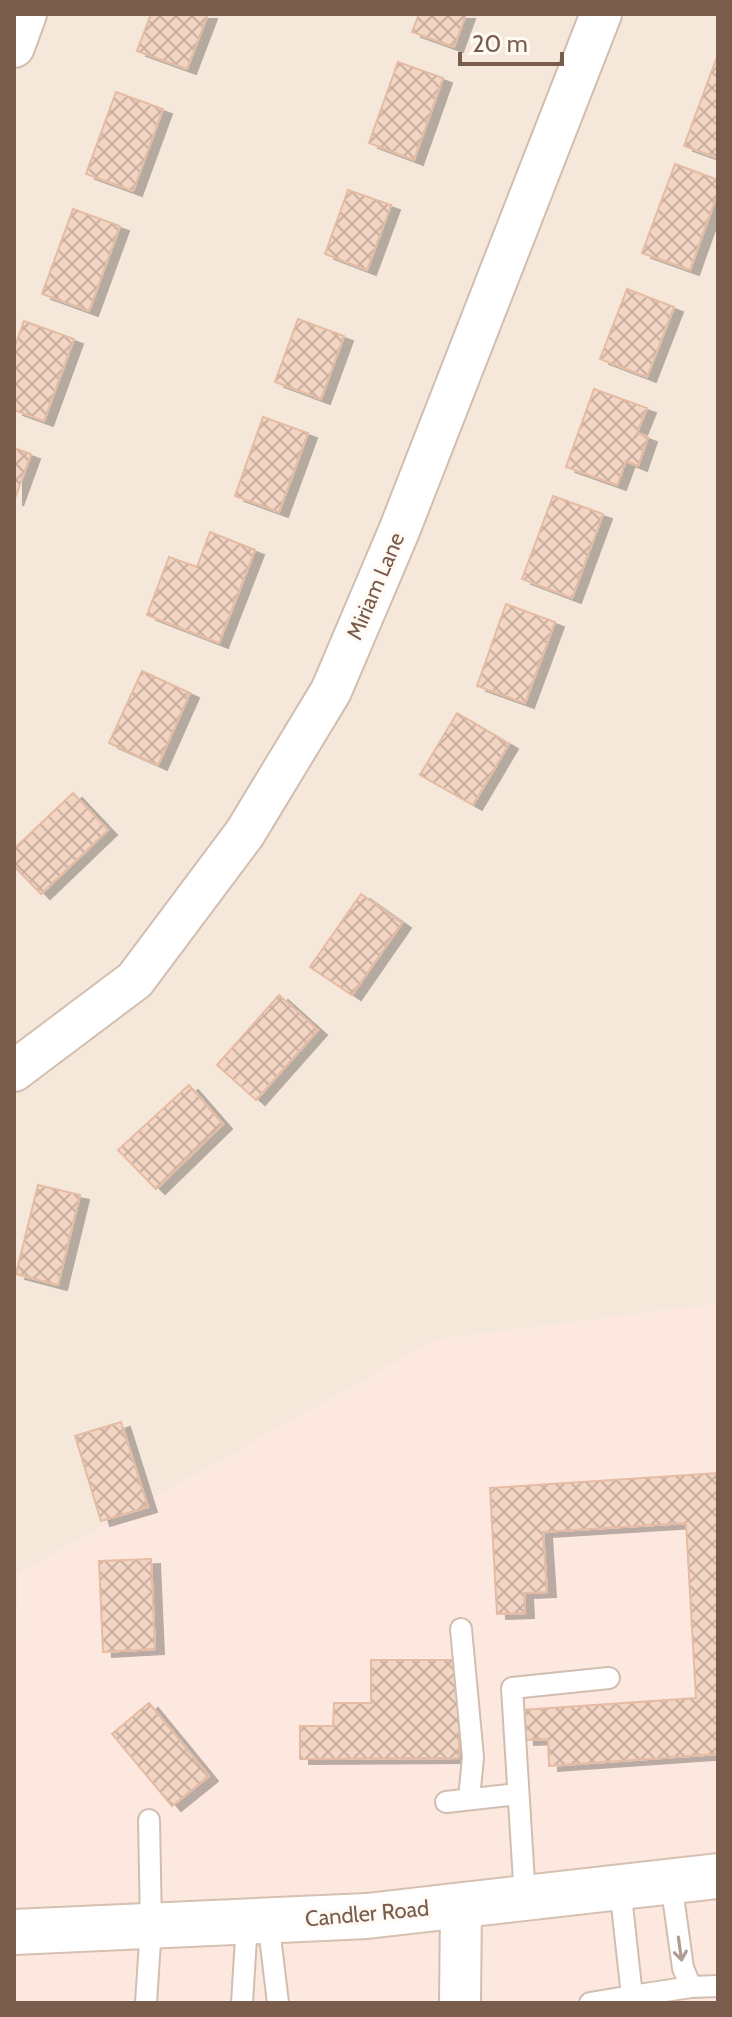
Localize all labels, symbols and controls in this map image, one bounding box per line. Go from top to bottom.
scale bar [460,16,562,66]
text: 20 m [472,29,528,58]
street label: Miriam Lane [341,529,410,644]
street label: Candler Road [304,1895,430,1932]
one-way arrow [673,1935,688,1961]

